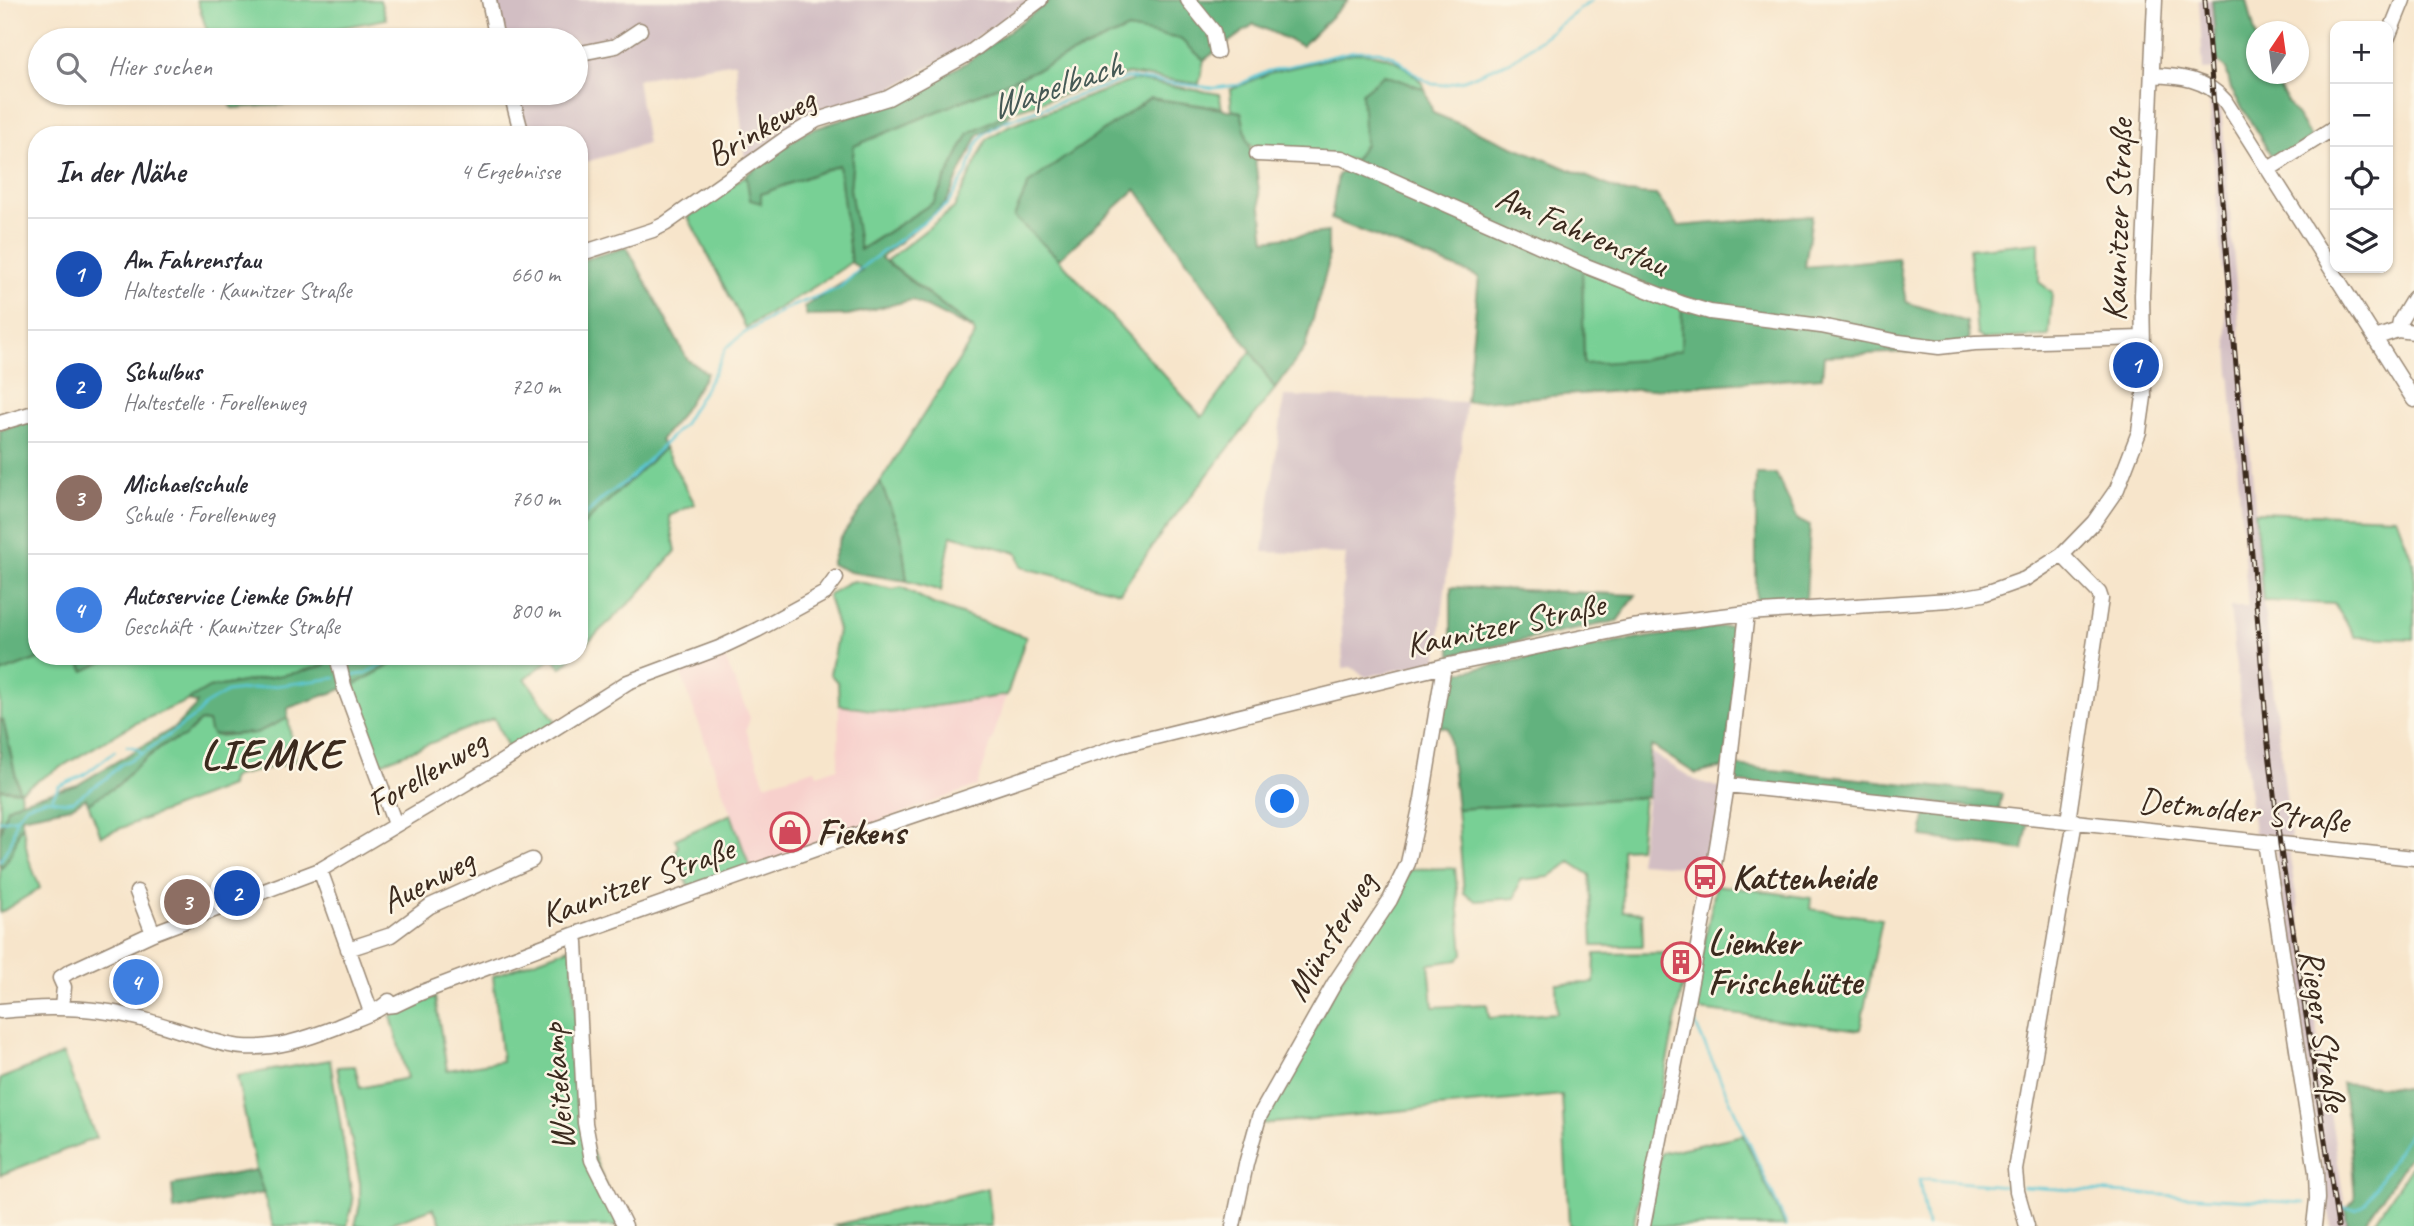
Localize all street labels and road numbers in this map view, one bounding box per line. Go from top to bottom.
street label: Brinkeweg [698,76,825,177]
street label: Kaunitzer Straße [2091,116,2144,322]
street label: Am Fahrenstau [1489,174,1676,288]
street label: Kaunitzer Straße [1402,581,1611,668]
street label: Forellenweg [358,718,497,826]
street label: Detmolder Straße [2137,777,2354,844]
street label: Kaunitzer Straße [534,825,742,937]
street label: Auenweg [373,836,484,924]
street label: Münsterweg [1274,861,1388,1009]
street label: Rieger Straße [2289,946,2359,1117]
street label: Weitekamp [529,1020,585,1152]

